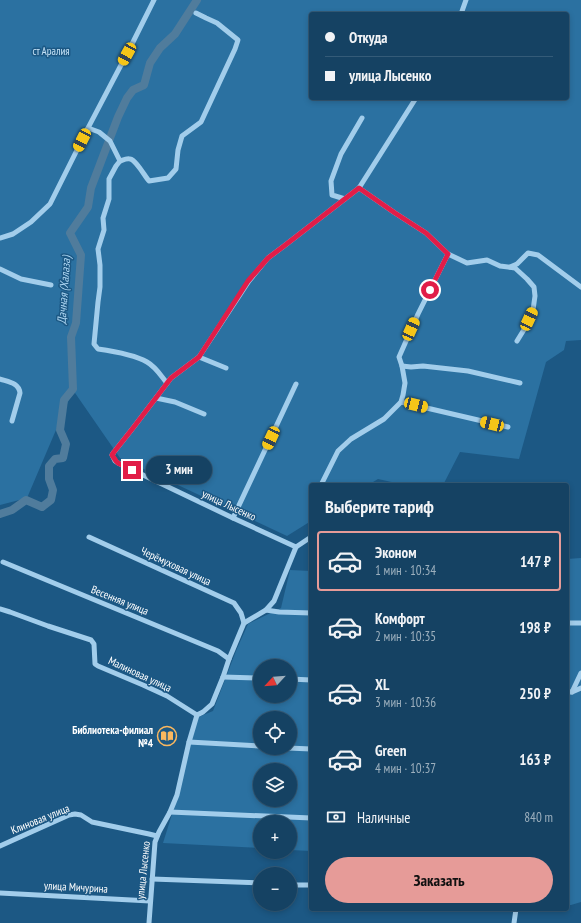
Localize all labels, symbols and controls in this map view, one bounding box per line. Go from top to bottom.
text: Откуда [349,28,388,47]
car [116,41,138,67]
park label: ст Аралия [32,44,70,58]
text: улица Лысенко [349,66,431,85]
car [71,127,93,153]
water label: Дачная (Халаза) [54,254,73,326]
route start [421,281,439,299]
car [518,306,540,332]
car [401,316,421,342]
car [403,396,429,414]
car [479,415,505,433]
car [260,425,282,451]
callout: 3 мин [146,456,212,484]
route end [123,461,141,479]
text: 3 мин [165,461,193,478]
street label: улица Лысенко [200,486,259,524]
text: Выберите тариф [325,495,434,518]
icon: car [327,543,363,579]
text: Эконом [375,543,416,562]
street label: Черёмуховая улица [139,544,213,588]
text: 147 ₽ [520,552,551,571]
text: 1 мин · 10:34 [375,562,436,579]
street label: Весенняя улица [89,582,151,618]
icon: car [327,609,363,645]
text: Комфорт [375,609,425,628]
text: 198 ₽ [519,618,551,637]
text: 2 мин · 10:35 [375,628,436,645]
street label: Малиновая улица [106,653,174,695]
north arrow [253,659,297,703]
map controls [253,659,297,911]
icon: car [327,675,363,711]
text: XL [375,675,389,694]
text: 250 ₽ [519,684,551,703]
text: 3 мин · 10:36 [375,694,436,711]
button: locate [253,711,297,755]
place label: Библиотека-филиал №4 [72,723,154,750]
library icon: Библиотека-филиал №4 [156,725,178,747]
icon: car [327,741,363,777]
text: Green [375,741,407,760]
text: 163 ₽ [519,750,551,769]
text: 4 мин · 10:37 [375,760,436,777]
button: layers [253,763,297,807]
street label: Клиновая улица [9,801,71,837]
icon: cash [325,806,347,828]
text: Наличные [357,808,410,827]
text: 840 m [524,809,553,826]
button: + [253,815,297,859]
street label: улица Лысенко [133,840,153,900]
button: Заказать [325,857,553,903]
button: − [253,867,297,911]
street label: улица Мичурина [44,878,108,896]

